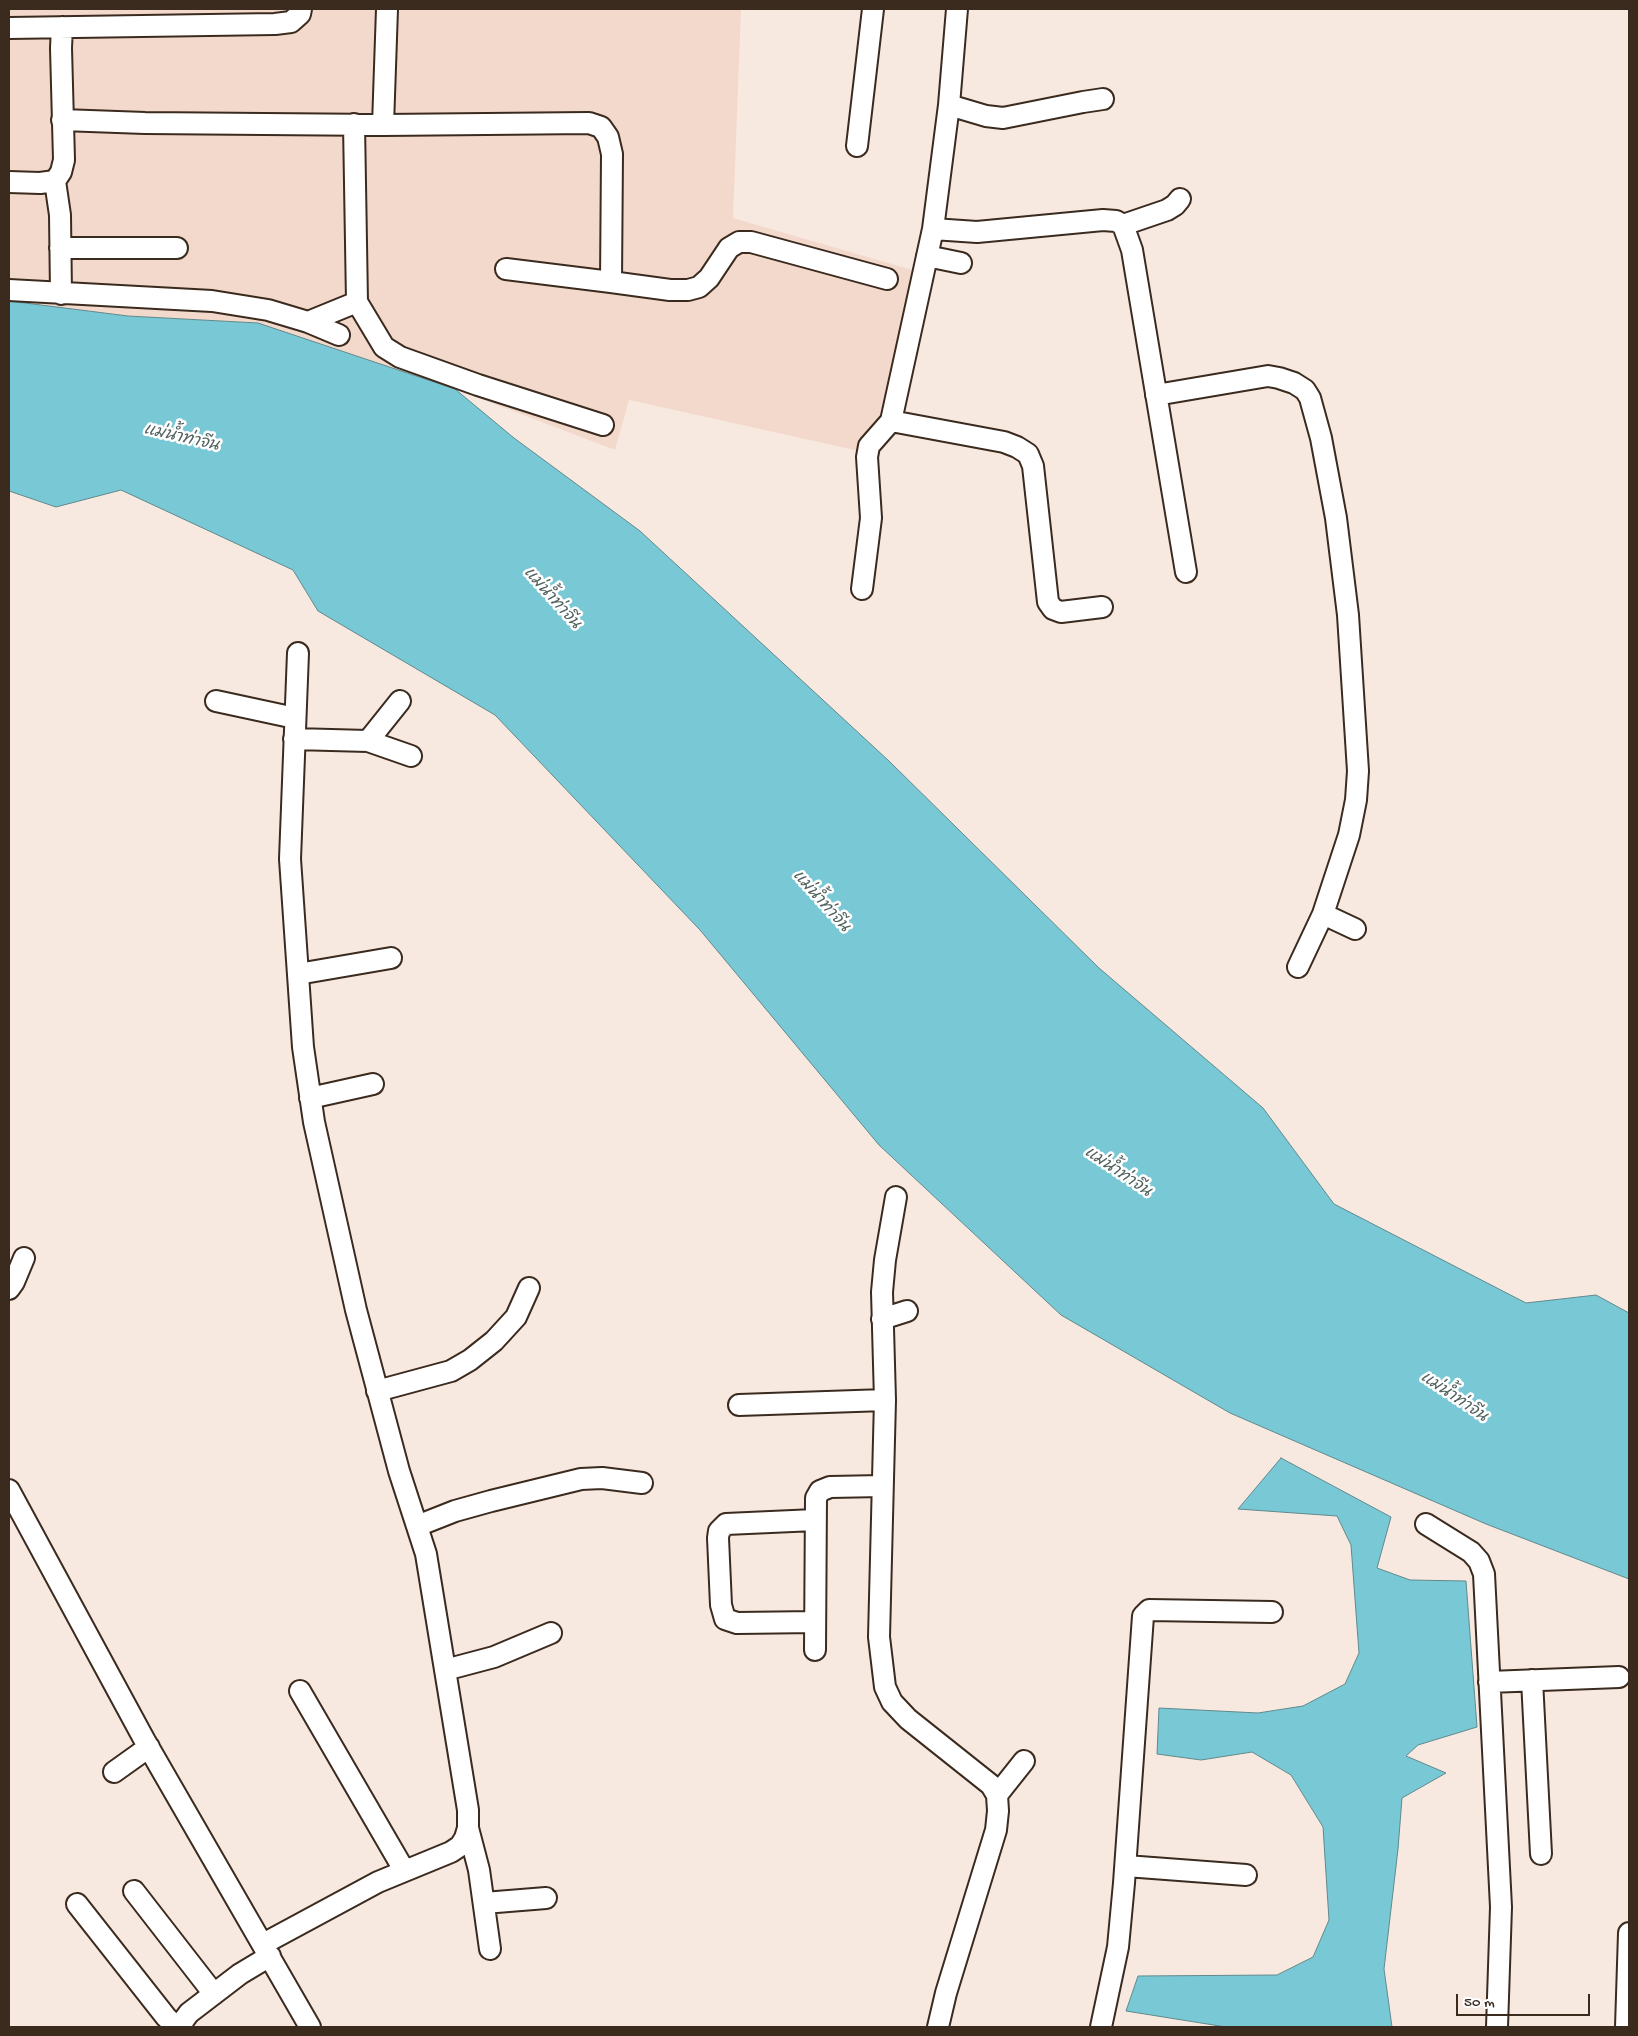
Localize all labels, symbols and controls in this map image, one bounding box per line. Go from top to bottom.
water label: แม่น้ำท่าจีน [142,421,220,457]
water label: แม่น้ำท่าจีน [518,564,584,634]
water label: แม่น้ำท่าจีน [787,867,853,937]
water label: แม่น้ำท่าจีน [1080,1144,1154,1202]
water label: แม่น้ำท่าจีน [1416,1369,1490,1427]
scale bar [1458,1984,1592,2016]
text: 50 m [1464,1994,1495,2012]

